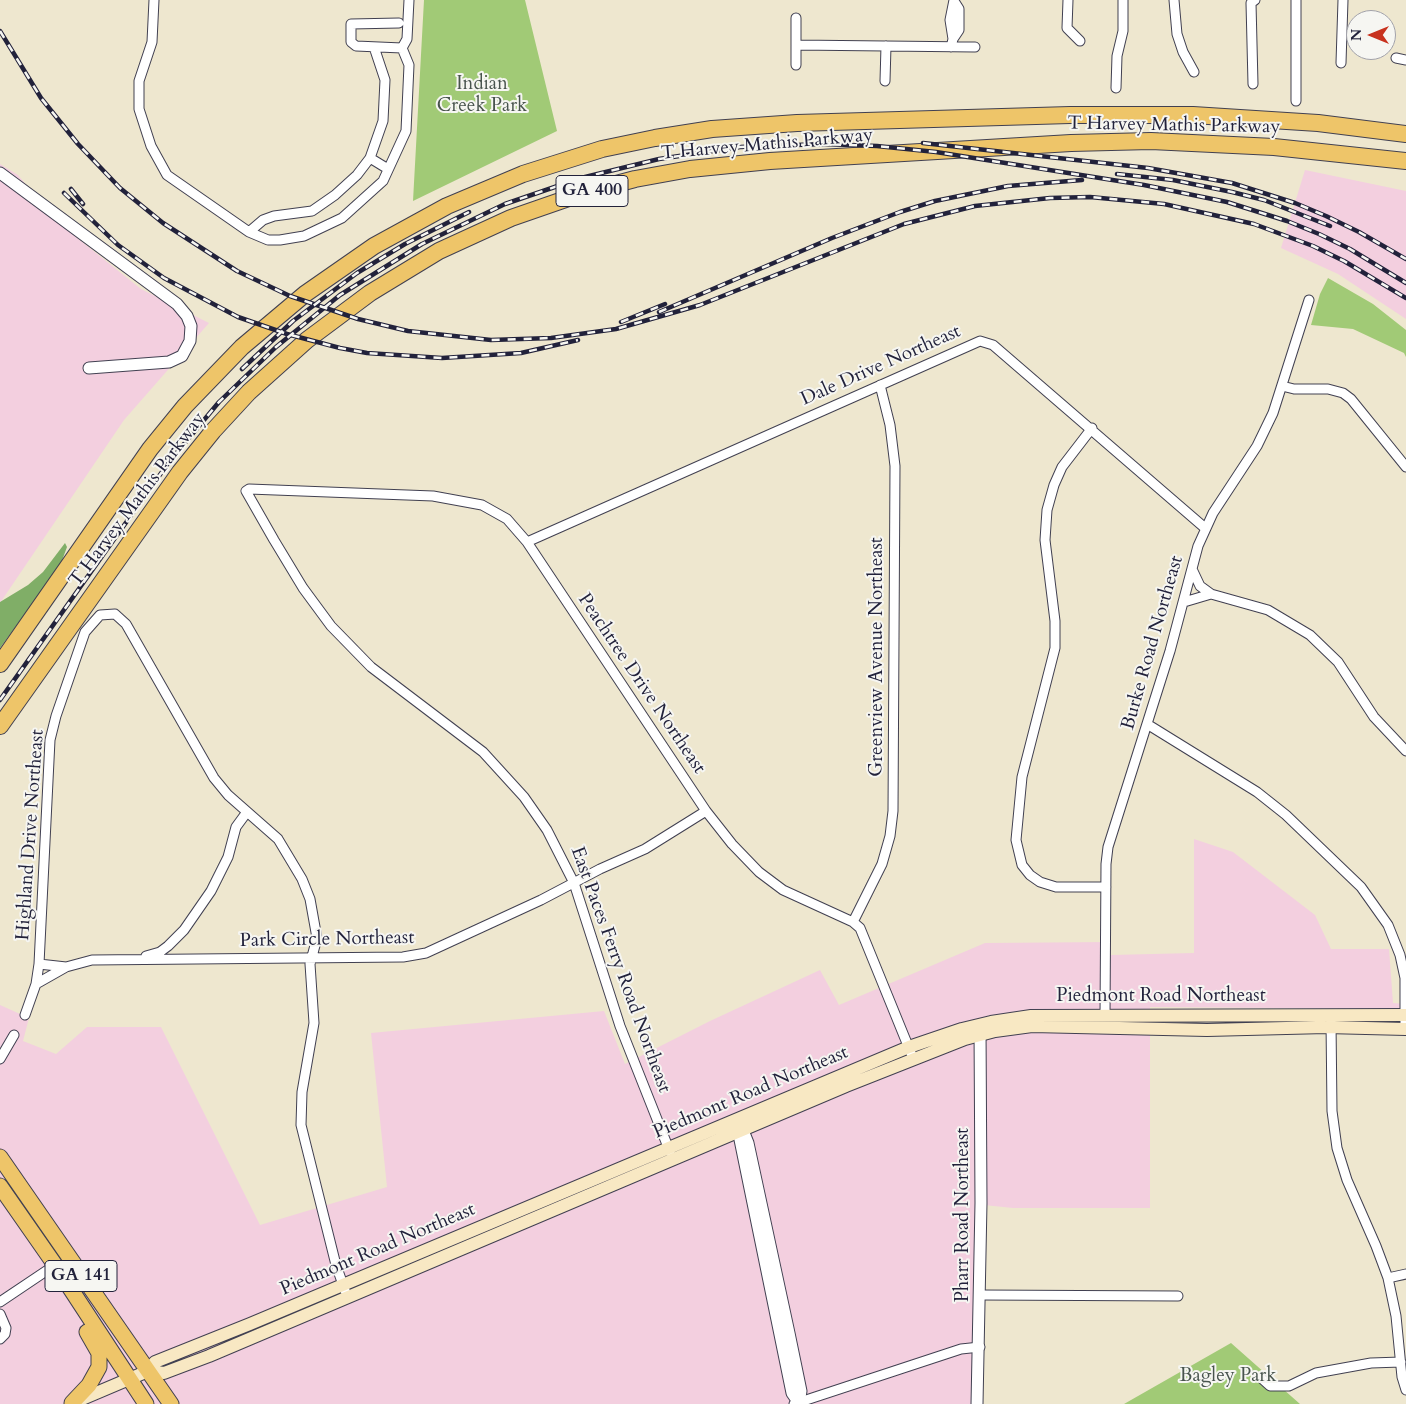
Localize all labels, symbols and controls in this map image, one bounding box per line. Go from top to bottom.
north arrow [1346,10,1396,60]
text: N [1347,29,1366,41]
park label: Indian Creek Park [437,74,527,118]
street label: T Harvey Mathis Parkway [1067,113,1281,139]
street label: T Harvey Mathis Parkway [660,124,874,166]
road number: GA 400 [556,176,628,207]
street label: Dale Drive Northeast [798,321,964,411]
street label: T Harvey Mathis Parkway [65,408,211,592]
street label: Greenview Avenue Northeast [867,537,889,777]
street label: Burke Road Northeast [1117,553,1189,733]
street label: Peachtree Drive Northeast [572,590,710,778]
street label: Highland Drive Northeast [12,729,50,941]
street label: East Paces Ferry Road Northeast [565,844,675,1096]
street label: Park Circle Northeast [239,927,415,953]
street label: Piedmont Road Northeast [1056,986,1266,1008]
street label: Piedmont Road Northeast [650,1042,852,1144]
street label: Pharr Road Northeast [953,1128,975,1302]
street label: Piedmont Road Northeast [277,1199,479,1301]
road number: GA 141 [45,1260,117,1292]
park label: Bagley Park [1180,1366,1276,1388]

